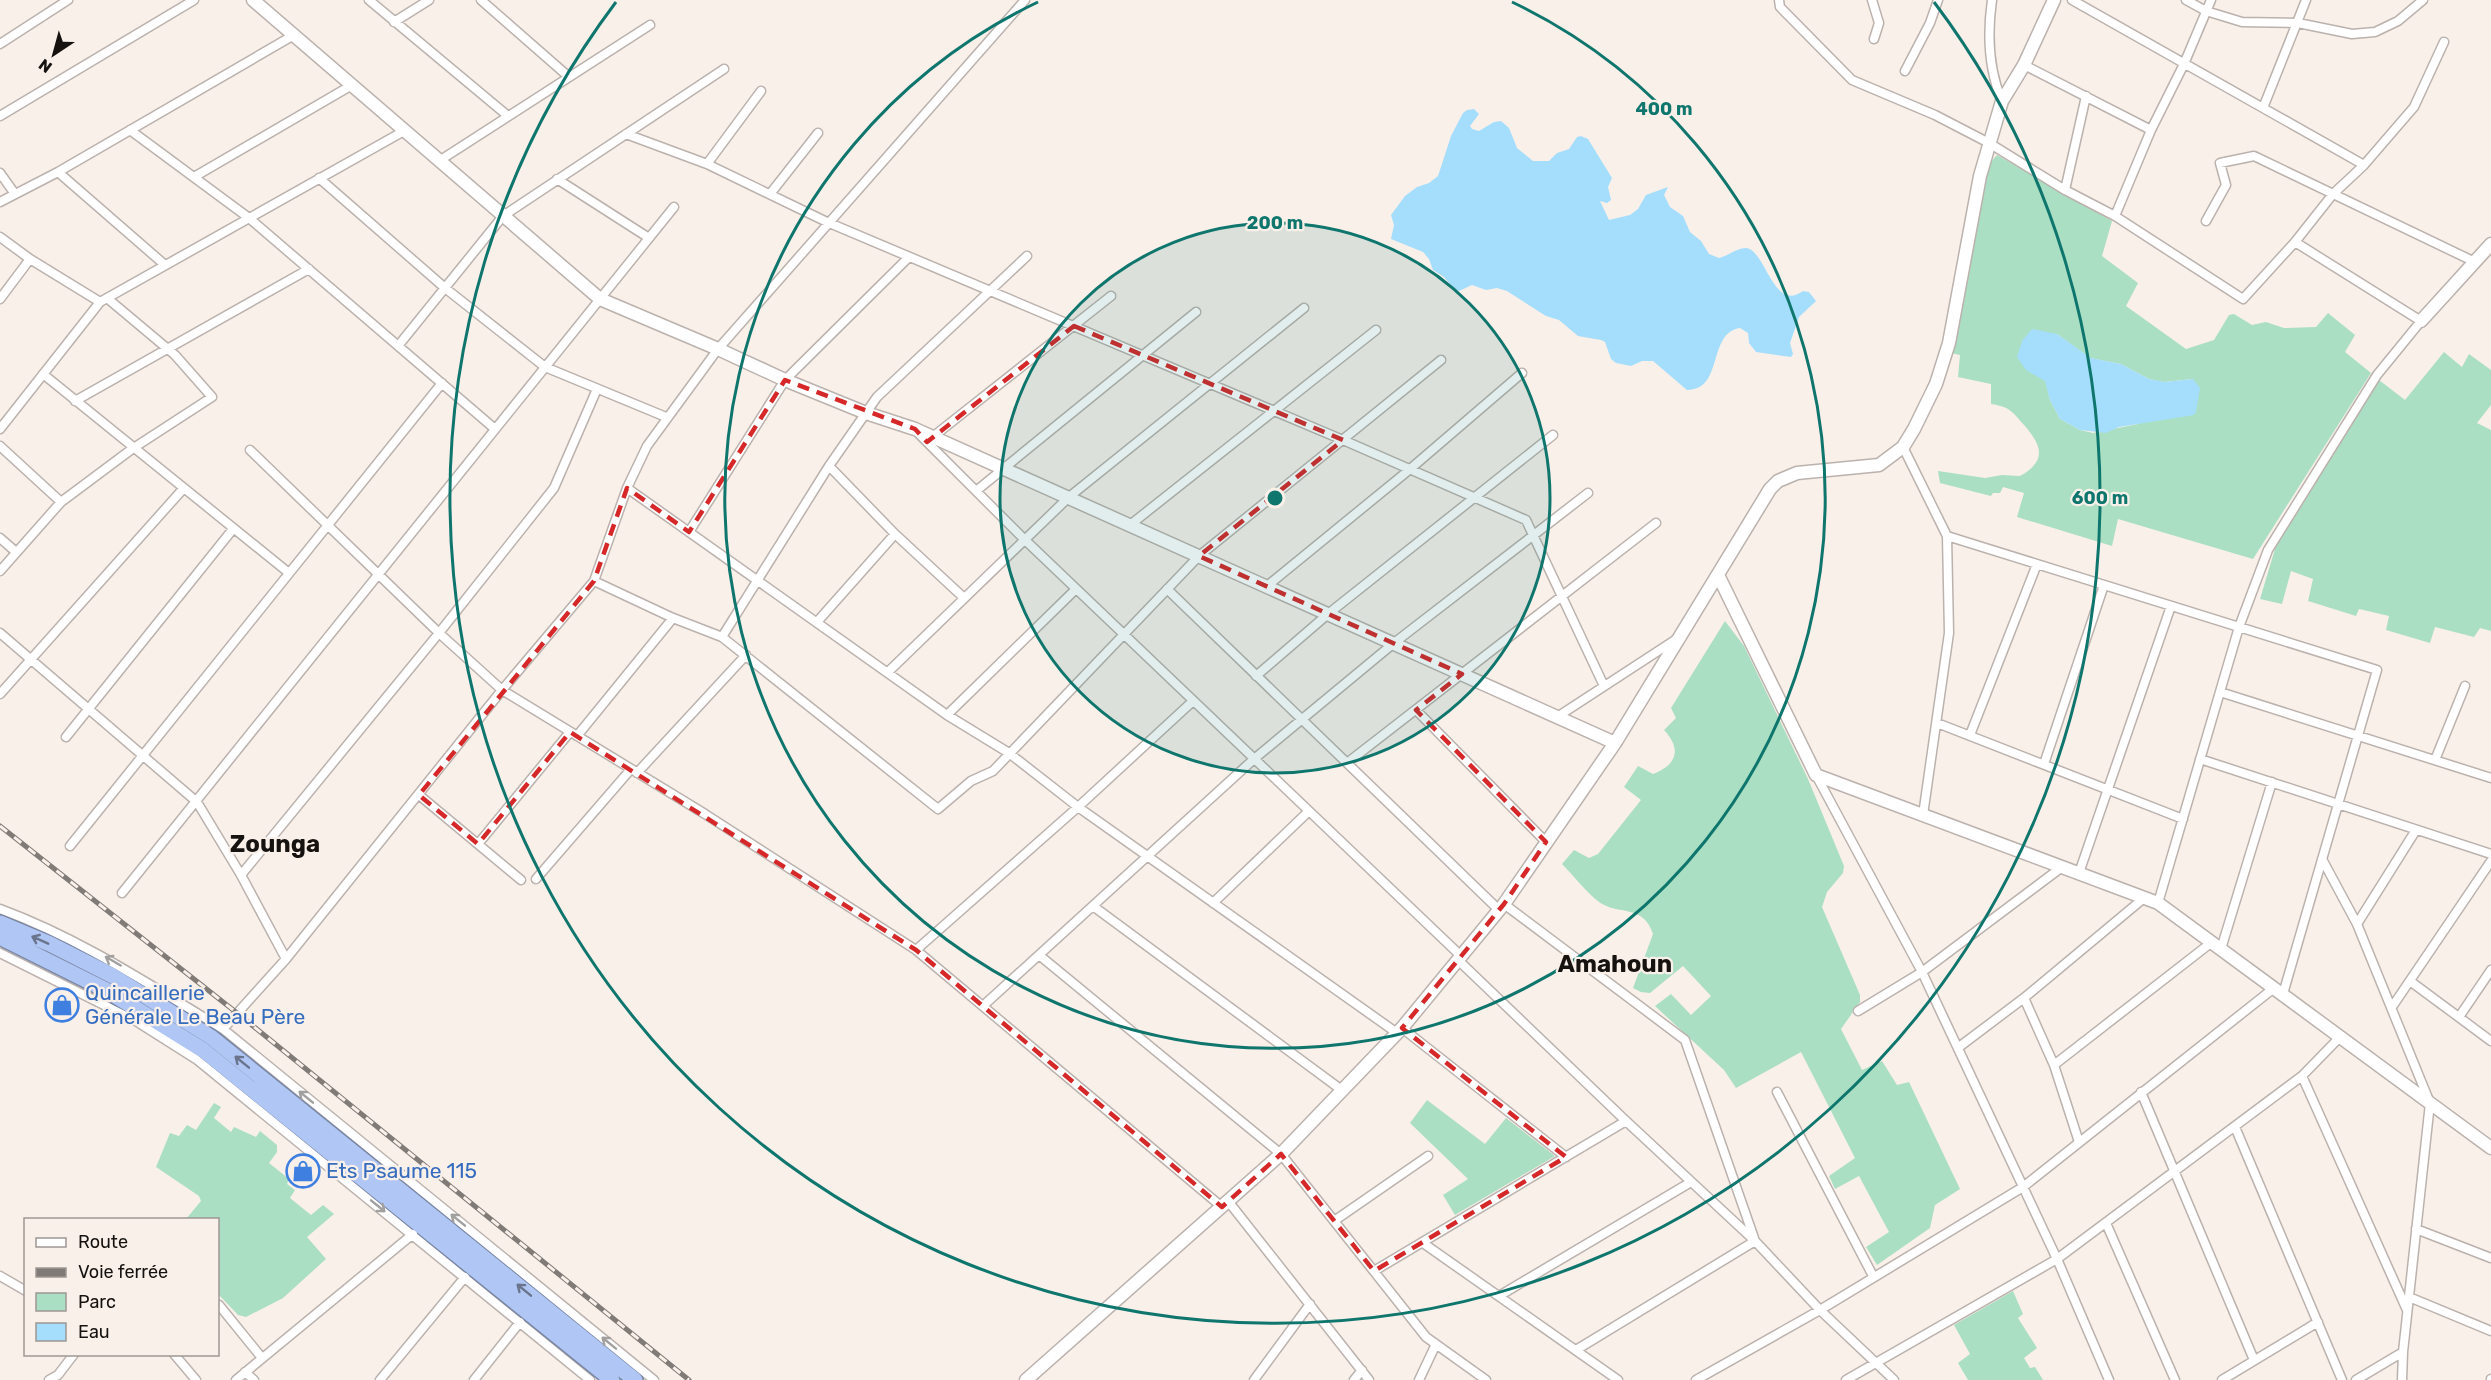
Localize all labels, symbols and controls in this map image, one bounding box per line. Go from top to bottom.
north arrow [24,24,84,84]
text: N [35,55,56,77]
text: 400 m [1635,98,1693,120]
text: 200 m [1247,212,1303,234]
text: 600 m [2072,487,2128,509]
centre of rings [1265,488,1285,508]
district label: Zounga [230,830,320,858]
one-way arrow [31,934,49,945]
district label: Amahoun [1558,950,1672,978]
one-way arrow [105,955,122,967]
place label: Quincaillerie Générale Le Beau Père [85,980,305,1029]
shop icon: Quincaillerie Générale Le Beau Père [44,987,80,1023]
one-way arrow [235,1055,251,1068]
one-way arrow [299,1091,315,1104]
shop icon: Ets Psaume 115 [285,1153,321,1189]
place label: Ets Psaume 115 [326,1158,477,1183]
one-way arrow [370,1200,386,1213]
one-way arrow [450,1214,466,1227]
legend [24,1218,219,1356]
text: Route [78,1231,128,1253]
text: Voie ferrée [78,1261,168,1283]
one-way arrow [517,1284,533,1297]
text: Parc [78,1291,116,1313]
text: Eau [78,1321,110,1343]
one-way arrow [601,1337,617,1350]

